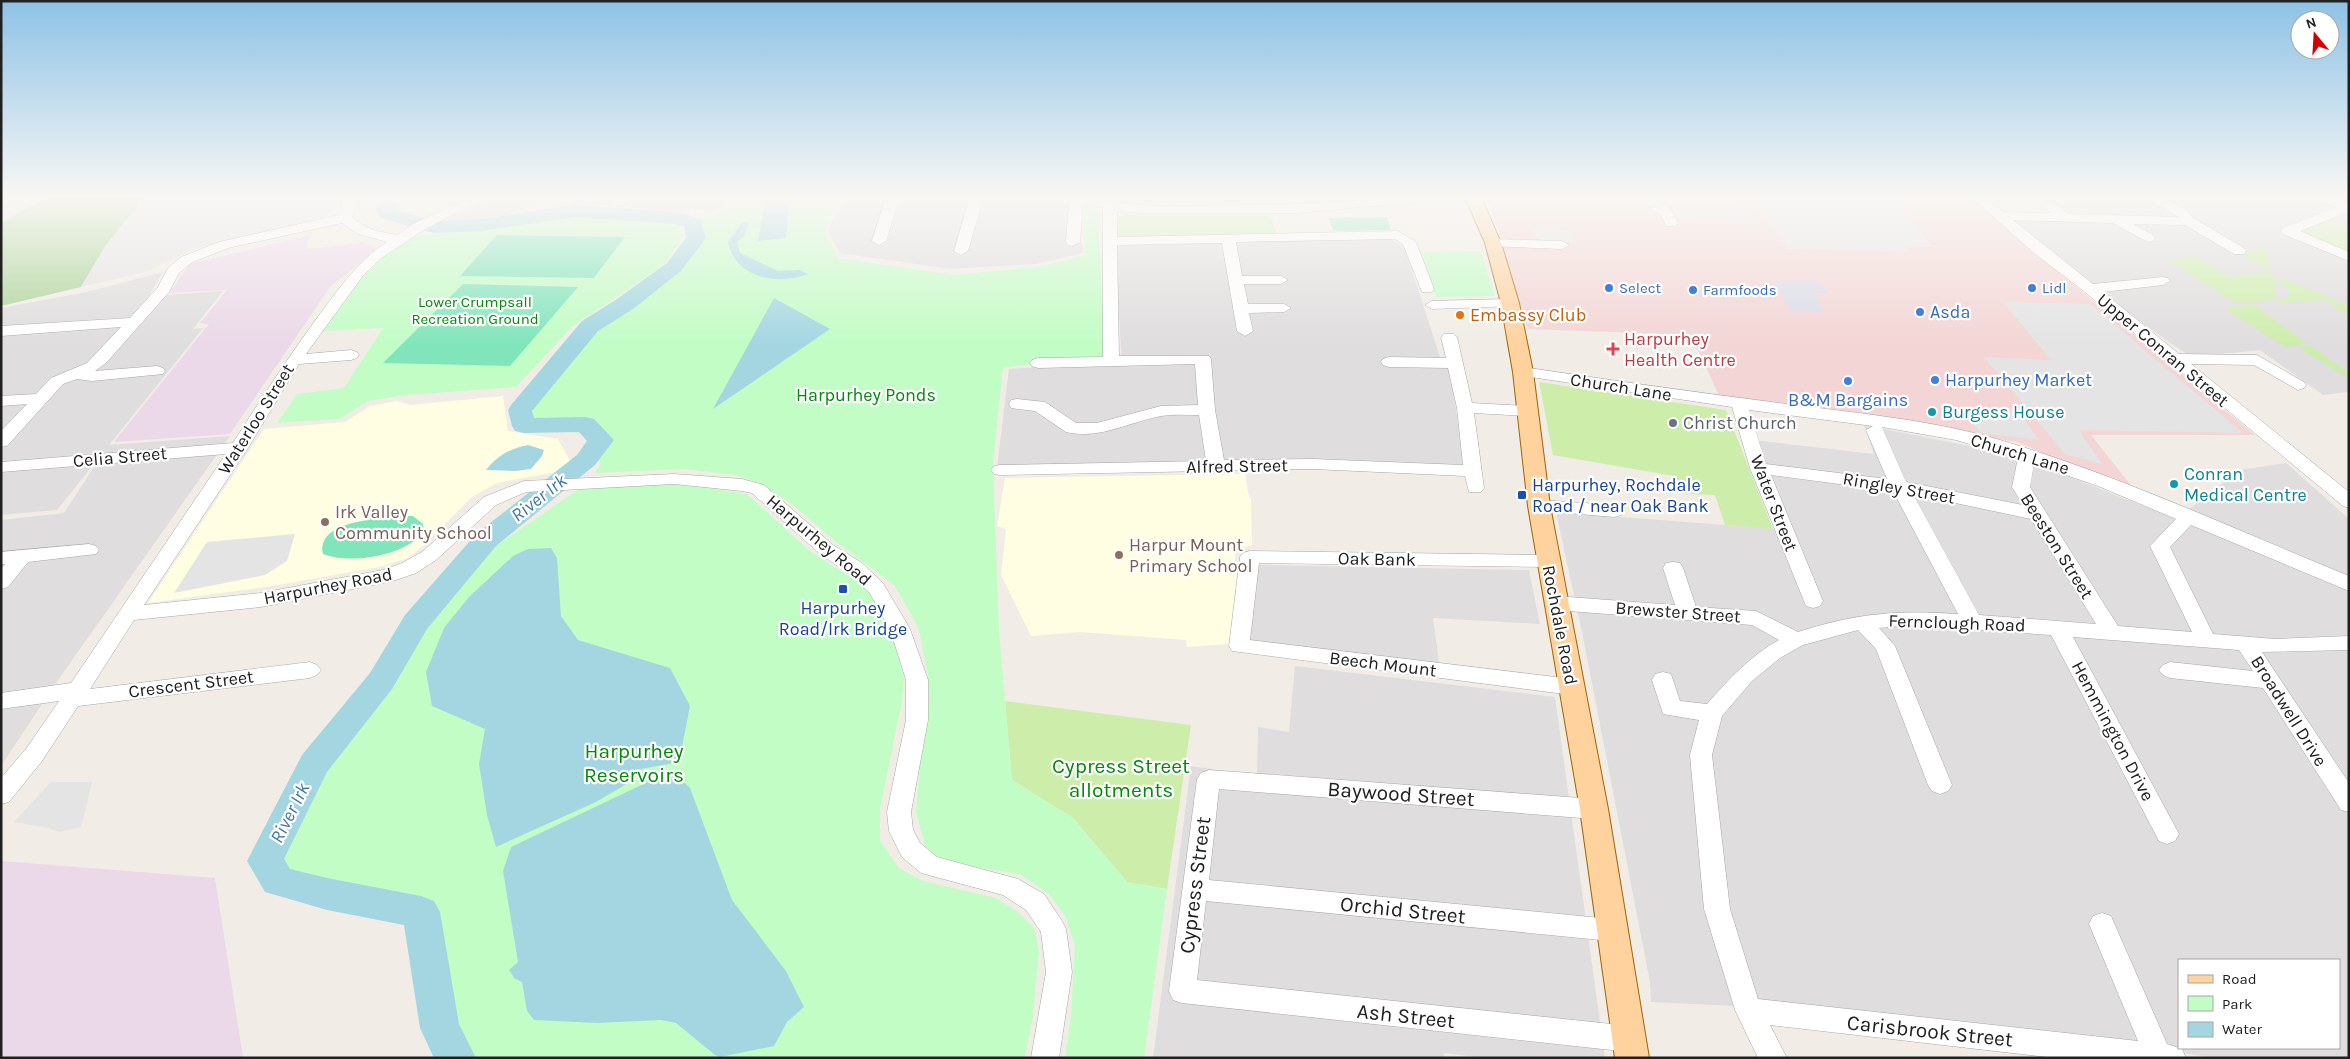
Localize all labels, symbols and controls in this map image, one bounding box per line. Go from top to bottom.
north arrow [2290,10,2340,60]
text: N [2304,13,2319,33]
place label: Select [1619,279,1661,297]
place label: Lidl [2042,279,2067,297]
place label: Farmfoods [1703,281,1777,299]
marker: Select [1603,282,1615,294]
marker: Lidl [2026,282,2038,294]
marker: Farmfoods [1687,284,1699,296]
street label: Upper Conran Street [2093,288,2234,412]
park label: Lower Crumpsall Recreation Ground [411,293,539,328]
place label: Asda [1930,301,1970,323]
place label: Embassy Club [1470,304,1586,326]
marker: Asda [1914,306,1926,318]
marker: Embassy Club [1454,309,1466,321]
place label: Harpurhey Health Centre [1624,328,1736,371]
marker: Harpurhey Health Centre [1606,342,1620,356]
street label: Waterloo Street [213,359,299,478]
street label: Church Lane [1569,368,1673,406]
place label: Harpurhey Market [1945,369,2092,391]
marker: Harpurhey Market [1929,374,1941,386]
marker: B&M Bargains [1842,375,1854,387]
park label: Harpurhey Ponds [796,384,936,406]
place label: B&M Bargains [1788,389,1908,411]
place label: Burgess House [1942,401,2064,423]
marker: Burgess House [1926,406,1938,418]
place label: Christ Church [1683,412,1797,434]
marker: Christ Church [1667,417,1679,429]
street label: Church Lane [1968,429,2072,479]
street label: Celia Street [72,442,168,472]
street label: Water Street [1746,452,1803,555]
street label: Alfred Street [1186,454,1288,478]
place label: Conran Medical Centre [2184,463,2307,506]
street label: Ringley Street [1841,467,1957,509]
water label: River Irk [507,469,571,527]
place label: Harpurhey, Rochdale Road / near Oak Bank [1532,474,1709,517]
marker: Conran Medical Centre [2168,478,2180,490]
marker: Harpurhey, Rochdale Road / near Oak Bank [1516,489,1528,501]
street label: Beeston Street [2016,489,2098,603]
street label: Harpurhey Road [762,490,876,590]
place label: Irk Valley Community School [335,501,492,544]
marker: Irk Valley Community School [319,516,331,528]
place label: Harpur Mount Primary School [1129,534,1253,577]
street label: Oak Bank [1338,547,1416,571]
marker: Harpur Mount Primary School [1113,549,1125,561]
street label: Harpurhey Road [262,563,394,609]
street label: Rochdale Road [1538,563,1582,687]
marker: Harpurhey Road/Irk Bridge [837,583,849,595]
place label: Harpurhey Road/Irk Bridge [779,597,907,640]
street label: Brewster Street [1615,597,1742,627]
street label: Fernclough Road [1888,610,2026,636]
street label: Beech Mount [1328,647,1438,682]
street label: Broadwell Drive [2246,651,2332,771]
street label: Hemmington Drive [2067,657,2159,805]
street label: Crescent Street [127,665,255,703]
park label: Harpurhey Reservoirs [584,739,684,787]
park label: Cypress Street allotments [1052,754,1190,802]
street label: Baywood Street [1327,777,1476,811]
water label: River Irk [266,779,315,847]
street label: Cypress Street [1175,815,1215,955]
street label: Orchid Street [1339,891,1467,929]
legend [2178,959,2340,1049]
text: Road [2222,970,2257,988]
text: Park [2222,995,2252,1013]
street label: Ash Street [1356,999,1456,1033]
street label: Carisbrook Street [1846,1010,2014,1052]
text: Water [2222,1020,2263,1038]

